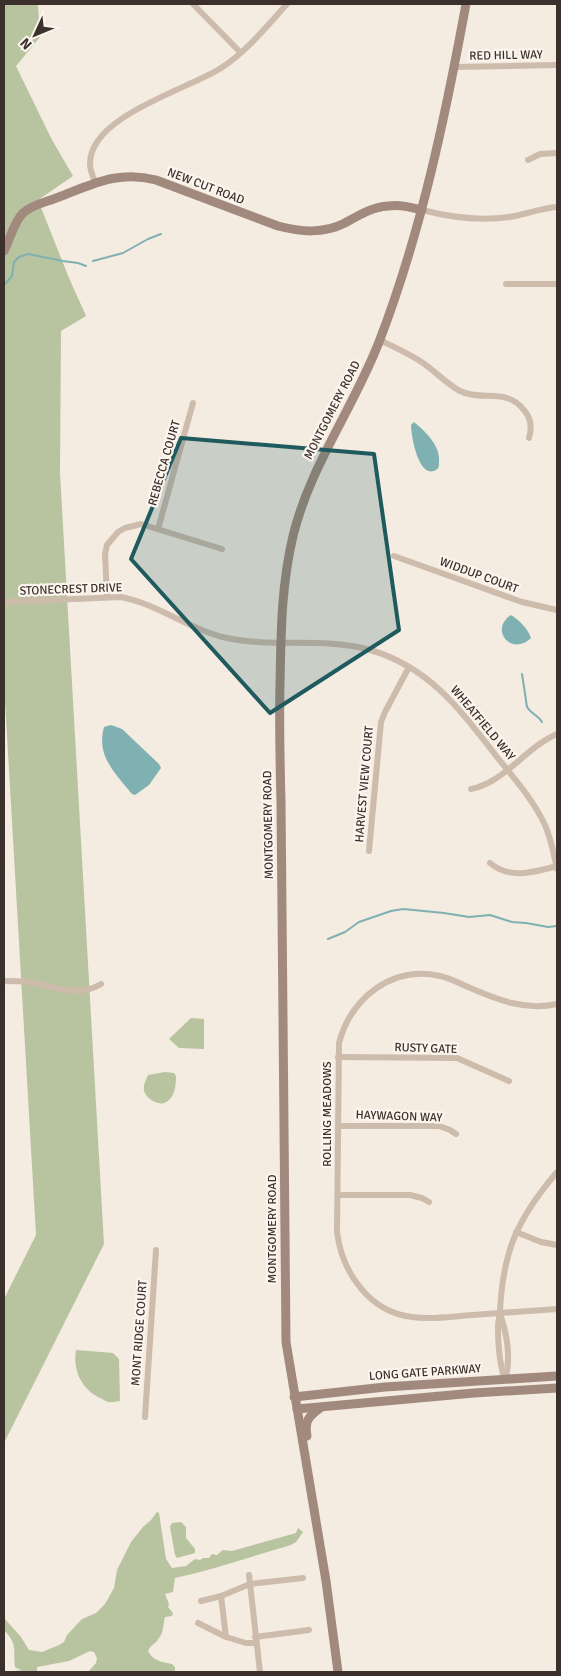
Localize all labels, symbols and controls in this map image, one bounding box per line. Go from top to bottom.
north arrow [10,10,60,60]
text: N [17,34,36,53]
street label: RED HILL WAY [469,47,543,64]
street label: NEW CUT ROAD [165,165,247,208]
street label: MONTGOMERY ROAD [301,358,364,462]
street label: REBECCA COURT [145,419,184,508]
street label: WIDDUP COURT [437,554,520,597]
street label: STONECREST DRIVE [19,580,123,599]
street label: WHEATFIELD WAY [447,683,518,764]
street label: HARVEST VIEW COURT [352,725,377,843]
street label: MONTGOMERY ROAD [260,770,277,880]
street label: RUSTY GATE [394,1040,458,1057]
street label: ROLLING MEADOWS [320,1061,335,1167]
street label: HAYWAGON WAY [355,1107,443,1126]
street label: MONTGOMERY ROAD [265,1174,280,1283]
street label: MONT RIDGE COURT [128,1280,151,1386]
street label: LONG GATE PARKWAY [368,1361,482,1384]

